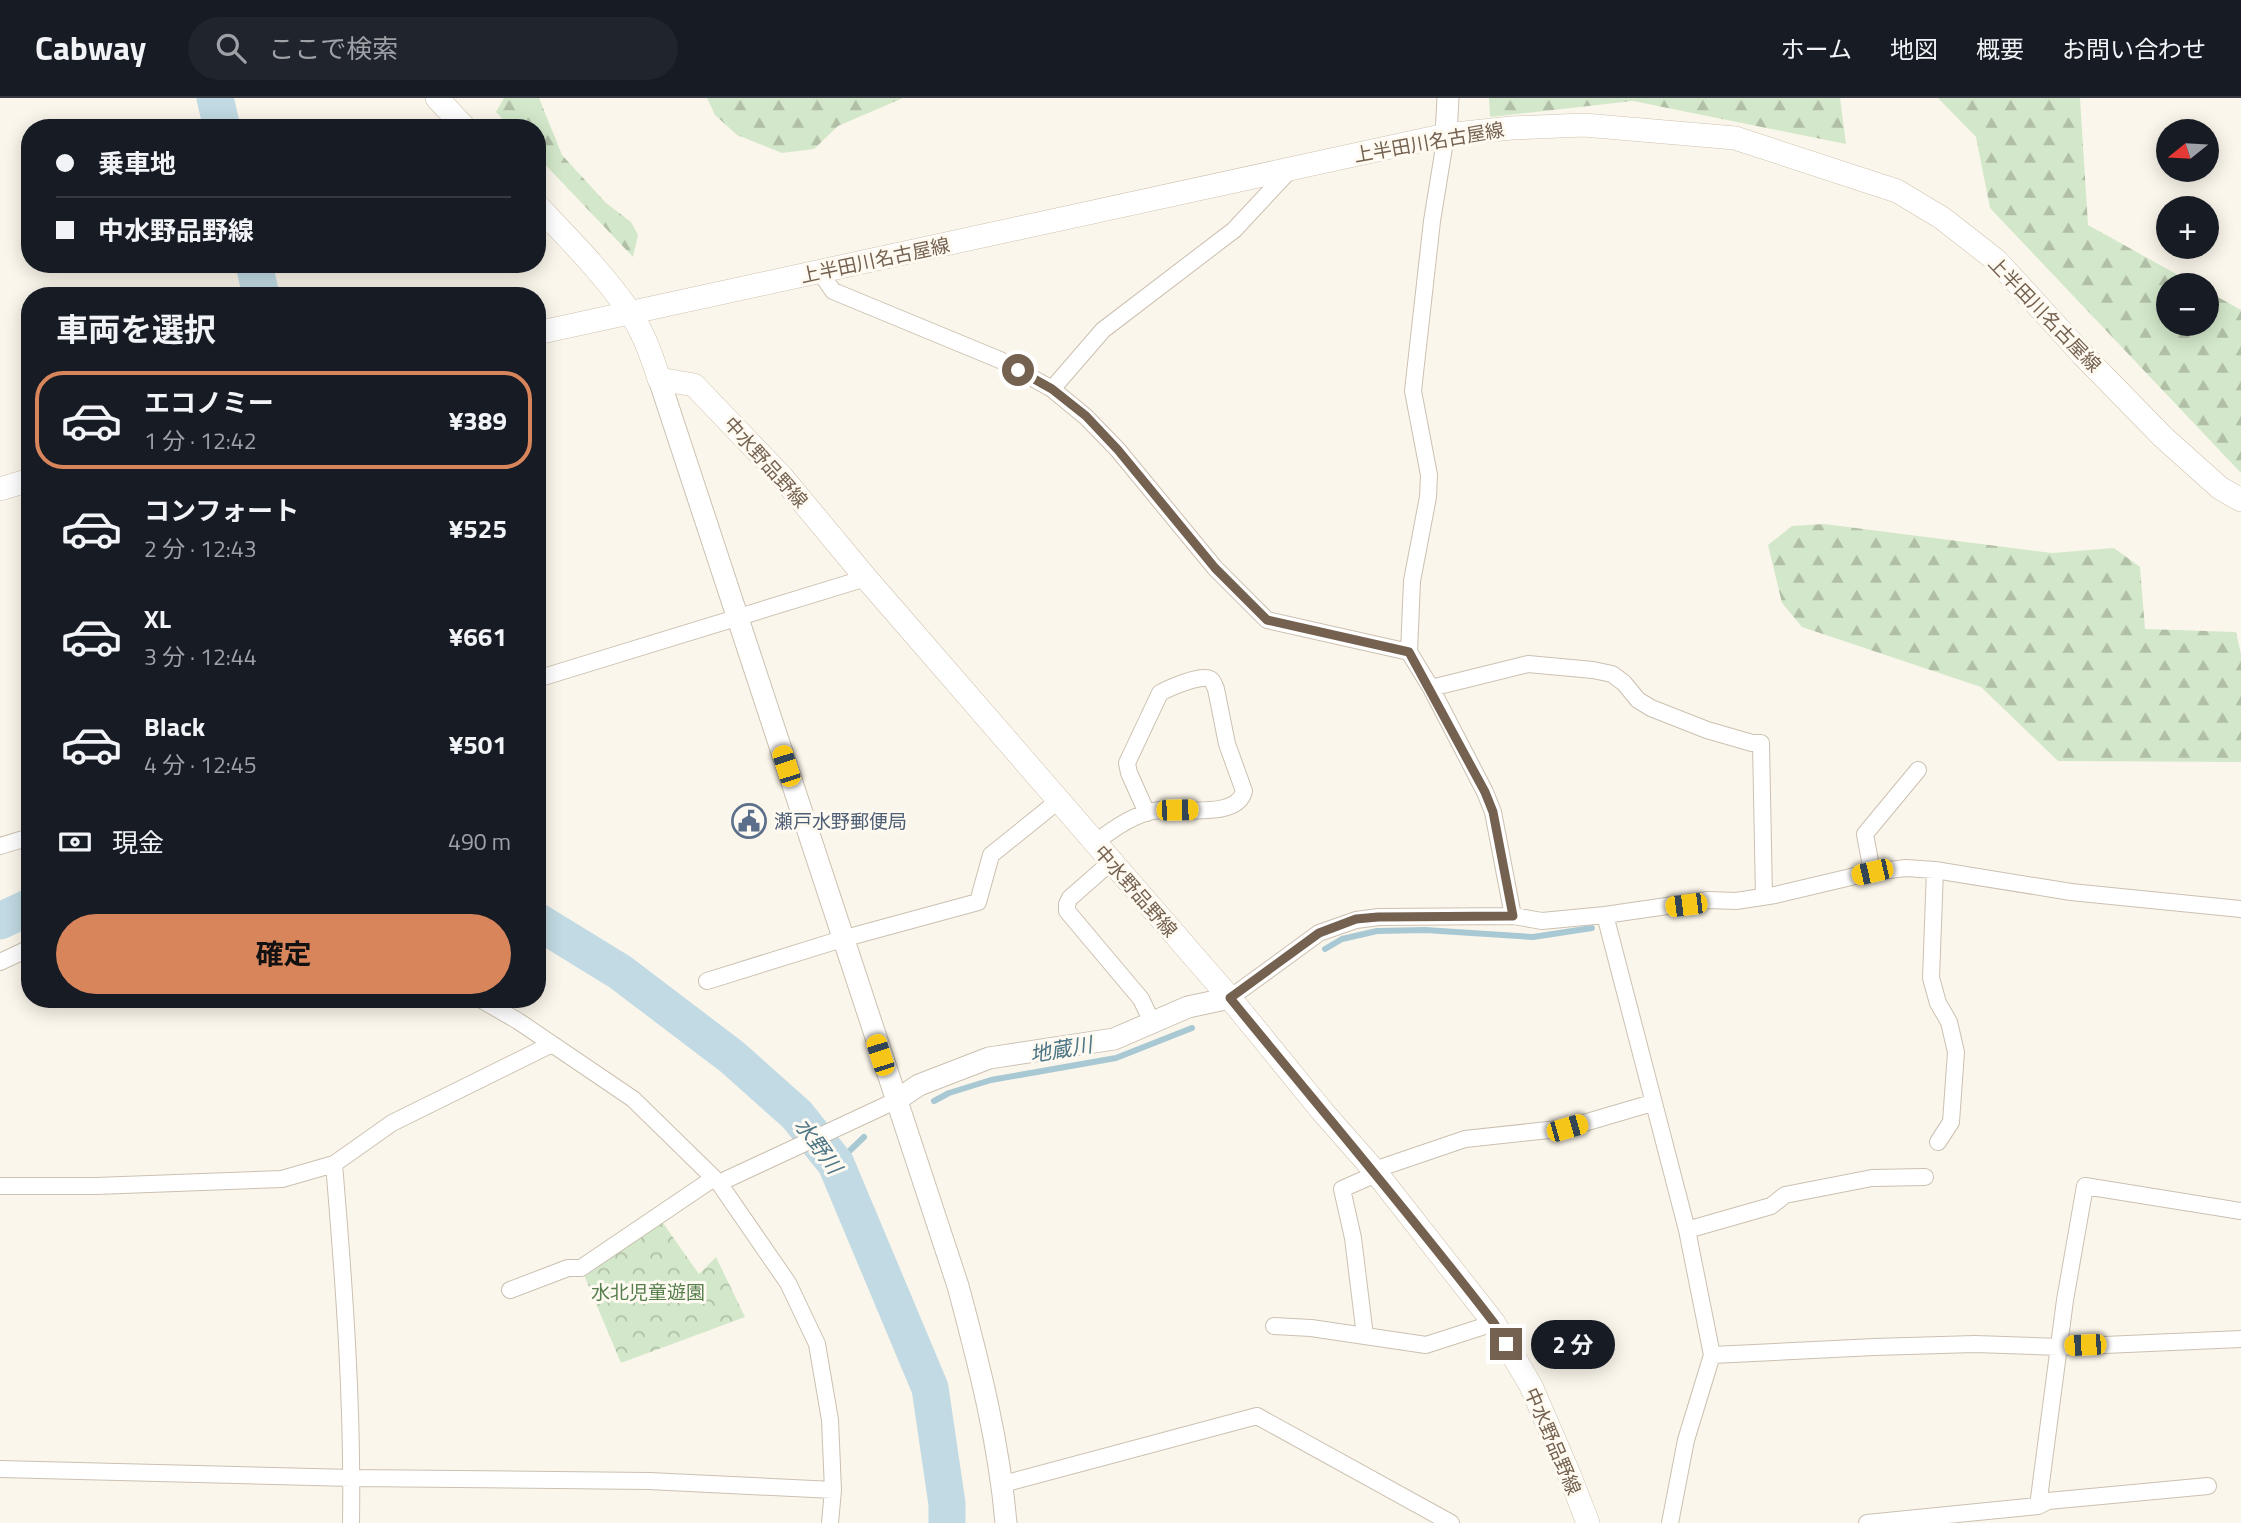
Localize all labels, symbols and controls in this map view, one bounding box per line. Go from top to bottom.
search box [188,17,678,80]
text: Cabway [35,23,146,73]
icon: search [212,29,250,67]
text: ここで検索 [268,29,398,68]
text: ホーム [1781,31,1852,67]
text: 地図 [1890,31,1938,67]
text: 概要 [1976,31,2024,67]
text: お問い合わせ [2062,31,2206,67]
street label: 上半田川名古屋線 [1352,114,1506,169]
north arrow [2156,119,2219,182]
map controls [2156,119,2219,336]
text: 乗車地 [98,144,176,183]
button: + [2156,196,2219,259]
text: 中水野品野線 [98,211,254,250]
street label: 上半田川名古屋線 [798,230,952,289]
street label: 上半田川名古屋線 [1982,249,2109,378]
button: − [2156,273,2219,336]
text: 車両を選択 [56,305,216,353]
route start [1002,354,1034,386]
text: エコノミー [144,383,274,422]
icon: car [60,389,123,452]
text: ¥389 [449,401,507,440]
street label: 中水野品野線 [717,410,815,514]
text: 1 分 · 12:42 [144,423,257,458]
text: コンフォート [144,491,299,530]
icon: car [60,497,123,560]
text: ¥525 [449,509,507,548]
text: 2 分 · 12:43 [144,531,257,566]
text: XL [144,599,171,638]
icon: car [60,605,123,668]
text: ¥661 [449,617,507,656]
text: 3 分 · 12:44 [144,639,257,674]
text: Black [144,707,205,746]
icon: car [60,713,123,776]
text: ¥501 [449,725,507,764]
car [770,743,803,789]
text: 4 分 · 12:45 [144,747,257,782]
car [1156,799,1199,821]
public building icon: 瀬戸水野郵便局 [730,802,768,840]
place label: 瀬戸水野郵便局 [774,806,907,835]
icon: cash [56,823,94,861]
text: 現金 [112,823,164,862]
text: 490 m [448,824,511,859]
street label: 中水野品野線 [1088,838,1185,943]
car [1850,857,1895,887]
car [1664,892,1709,918]
button: 確定 [56,914,511,994]
water label: 地蔵川 [1027,1027,1097,1070]
car [864,1032,897,1078]
water label: 水野川 [787,1111,851,1182]
car [1544,1112,1591,1144]
park label: 水北児童遊園 [591,1277,705,1306]
callout: 2 分 [1530,1320,1614,1368]
text: 2 分 [1553,1327,1593,1362]
route end [1490,1328,1522,1360]
car [2064,1334,2107,1356]
street label: 中水野品野線 [1518,1383,1589,1499]

